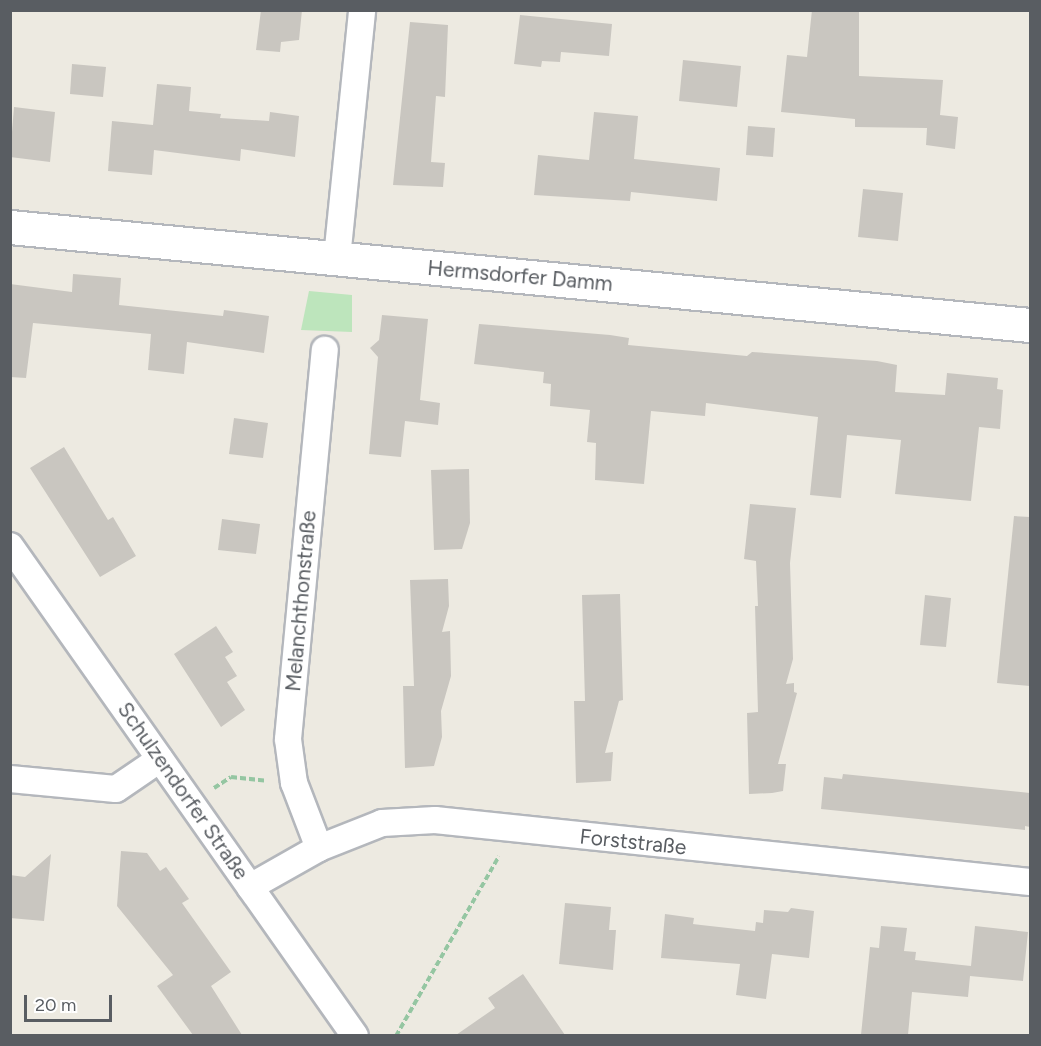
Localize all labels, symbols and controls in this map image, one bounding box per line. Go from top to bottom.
street label: Hermsdorfer Damm [426,255,614,297]
street label: Melanchthonstraße [281,509,321,693]
street label: Schulzendorfer Straße [112,697,254,885]
street label: Forststraße [578,824,688,860]
scale bar [27,983,116,1021]
text: 20 m [35,994,76,1016]

